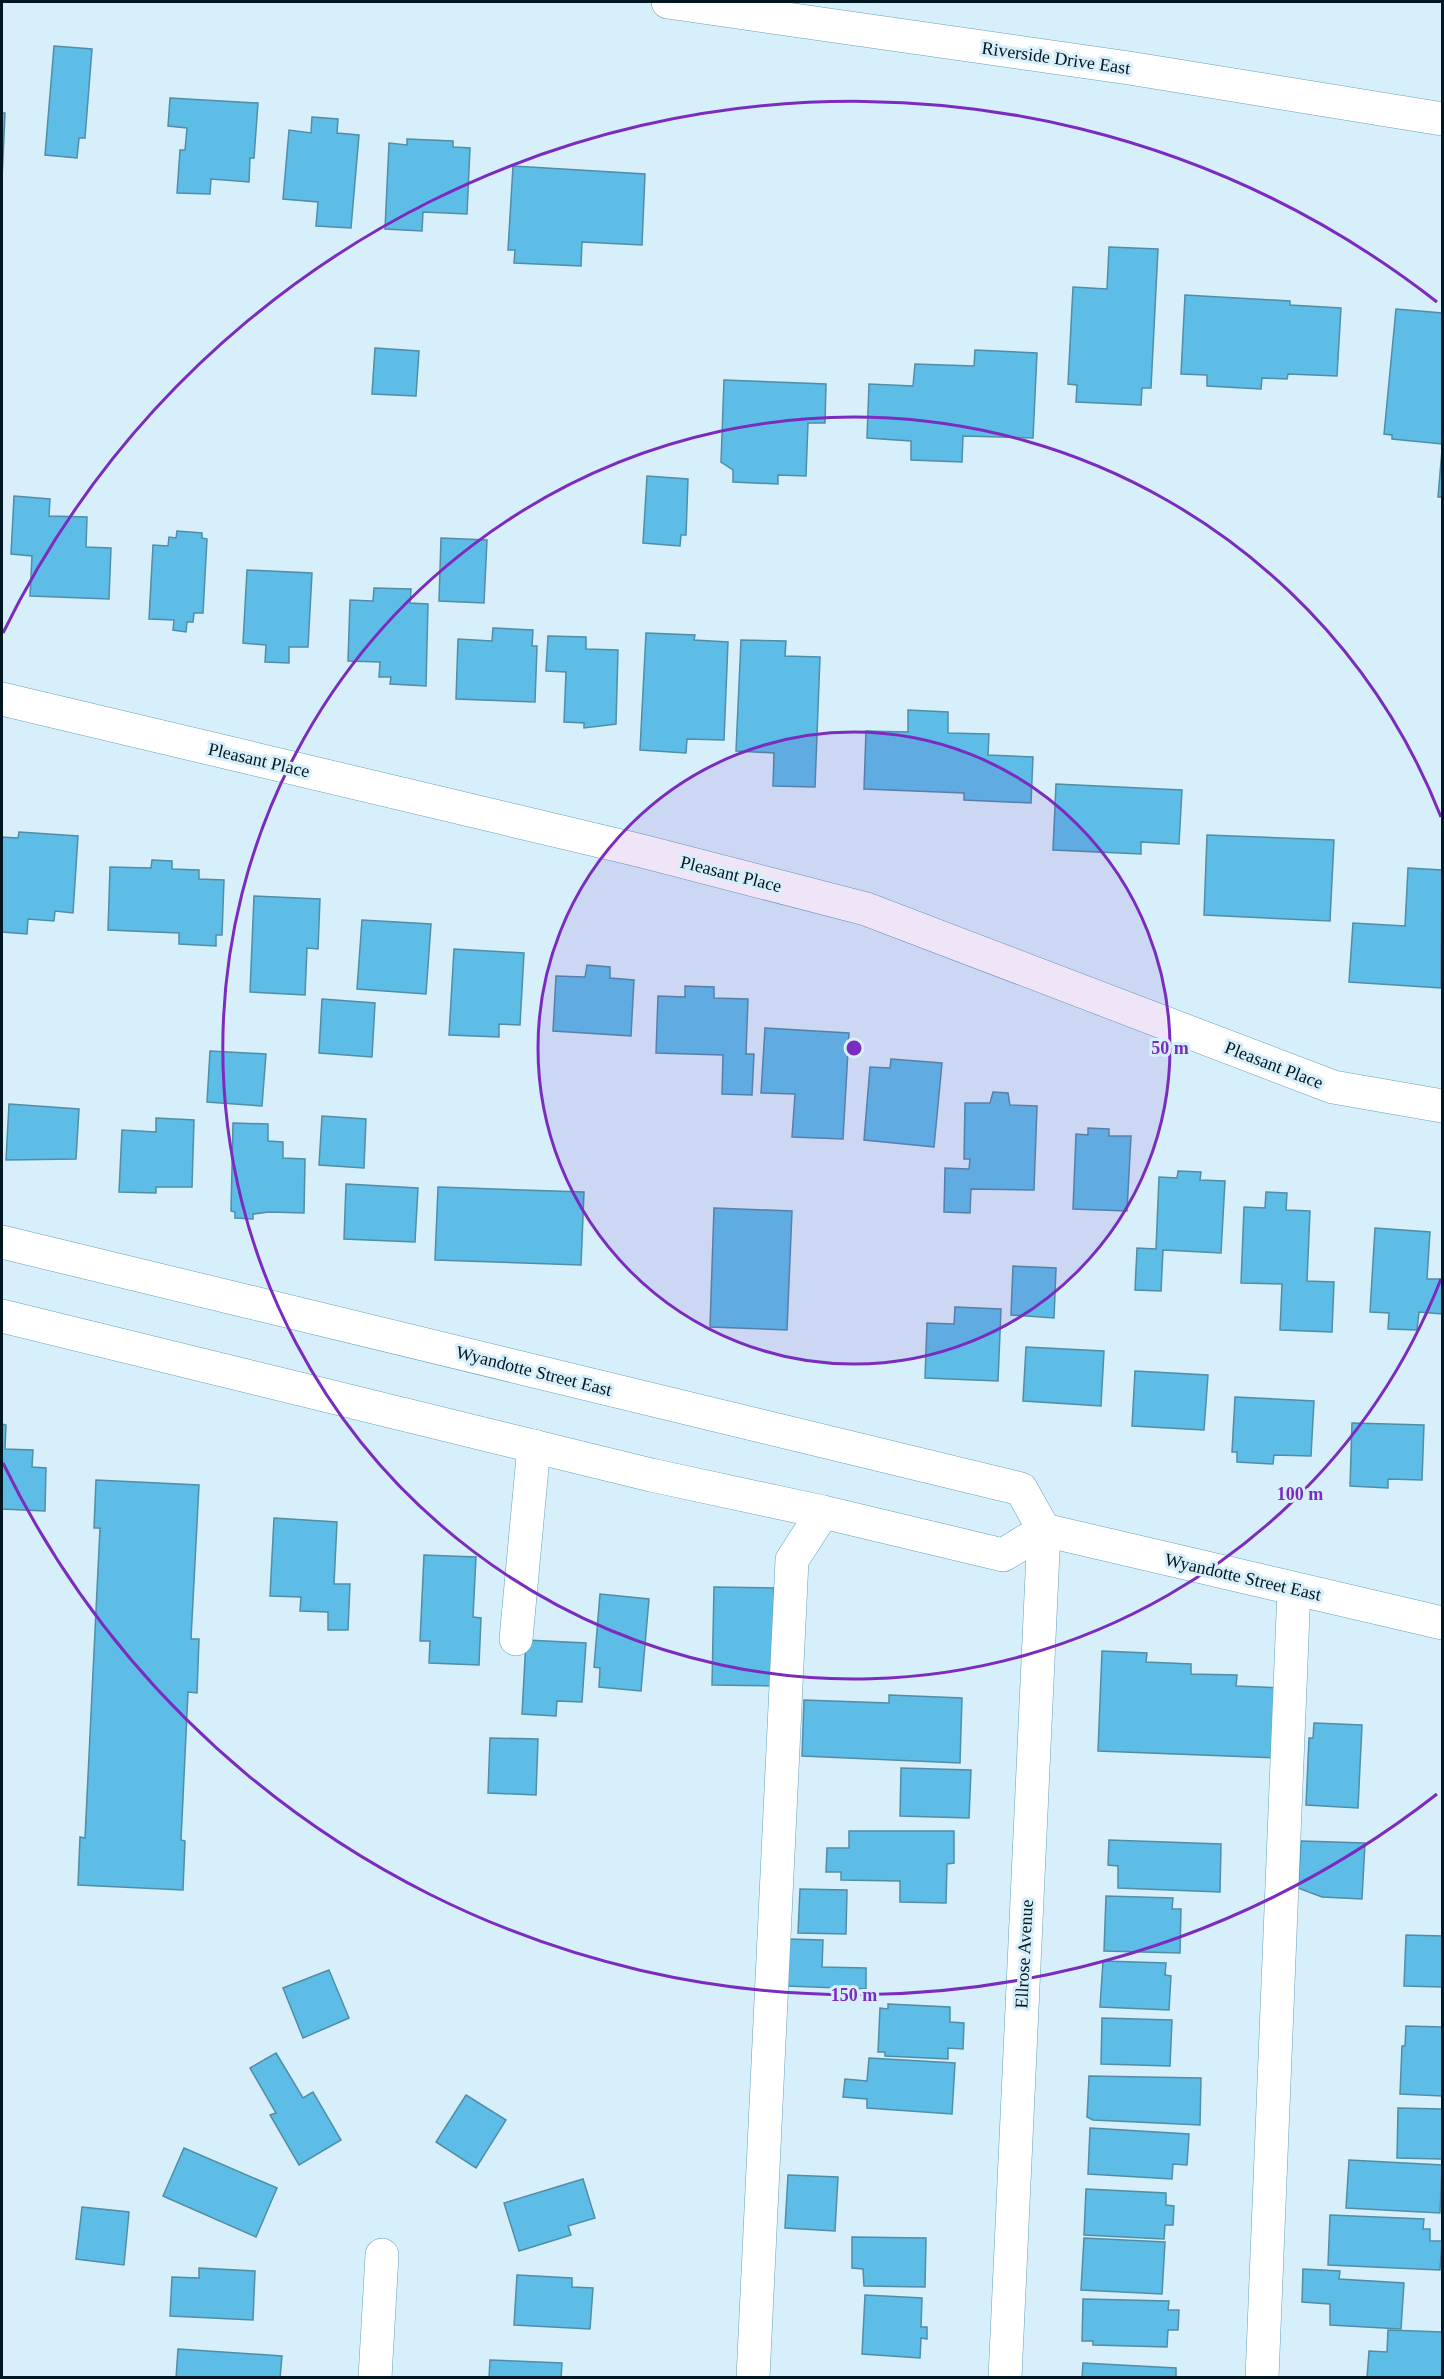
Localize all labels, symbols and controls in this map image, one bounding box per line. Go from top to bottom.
street label: Riverside Drive East [980,38,1132,78]
street label: Pleasant Place [206,739,312,781]
street label: Pleasant Place [678,852,784,896]
street label: Pleasant Place [1222,1037,1326,1093]
centre of rings [844,1038,864,1058]
text: 50 m [1151,1038,1189,1058]
street label: Wyandotte Street East [454,1342,614,1400]
text: 100 m [1277,1484,1323,1504]
street label: Wyandotte Street East [1163,1549,1323,1605]
street label: Ellrose Avenue [1011,1899,1037,2009]
text: 150 m [831,1985,877,2005]

